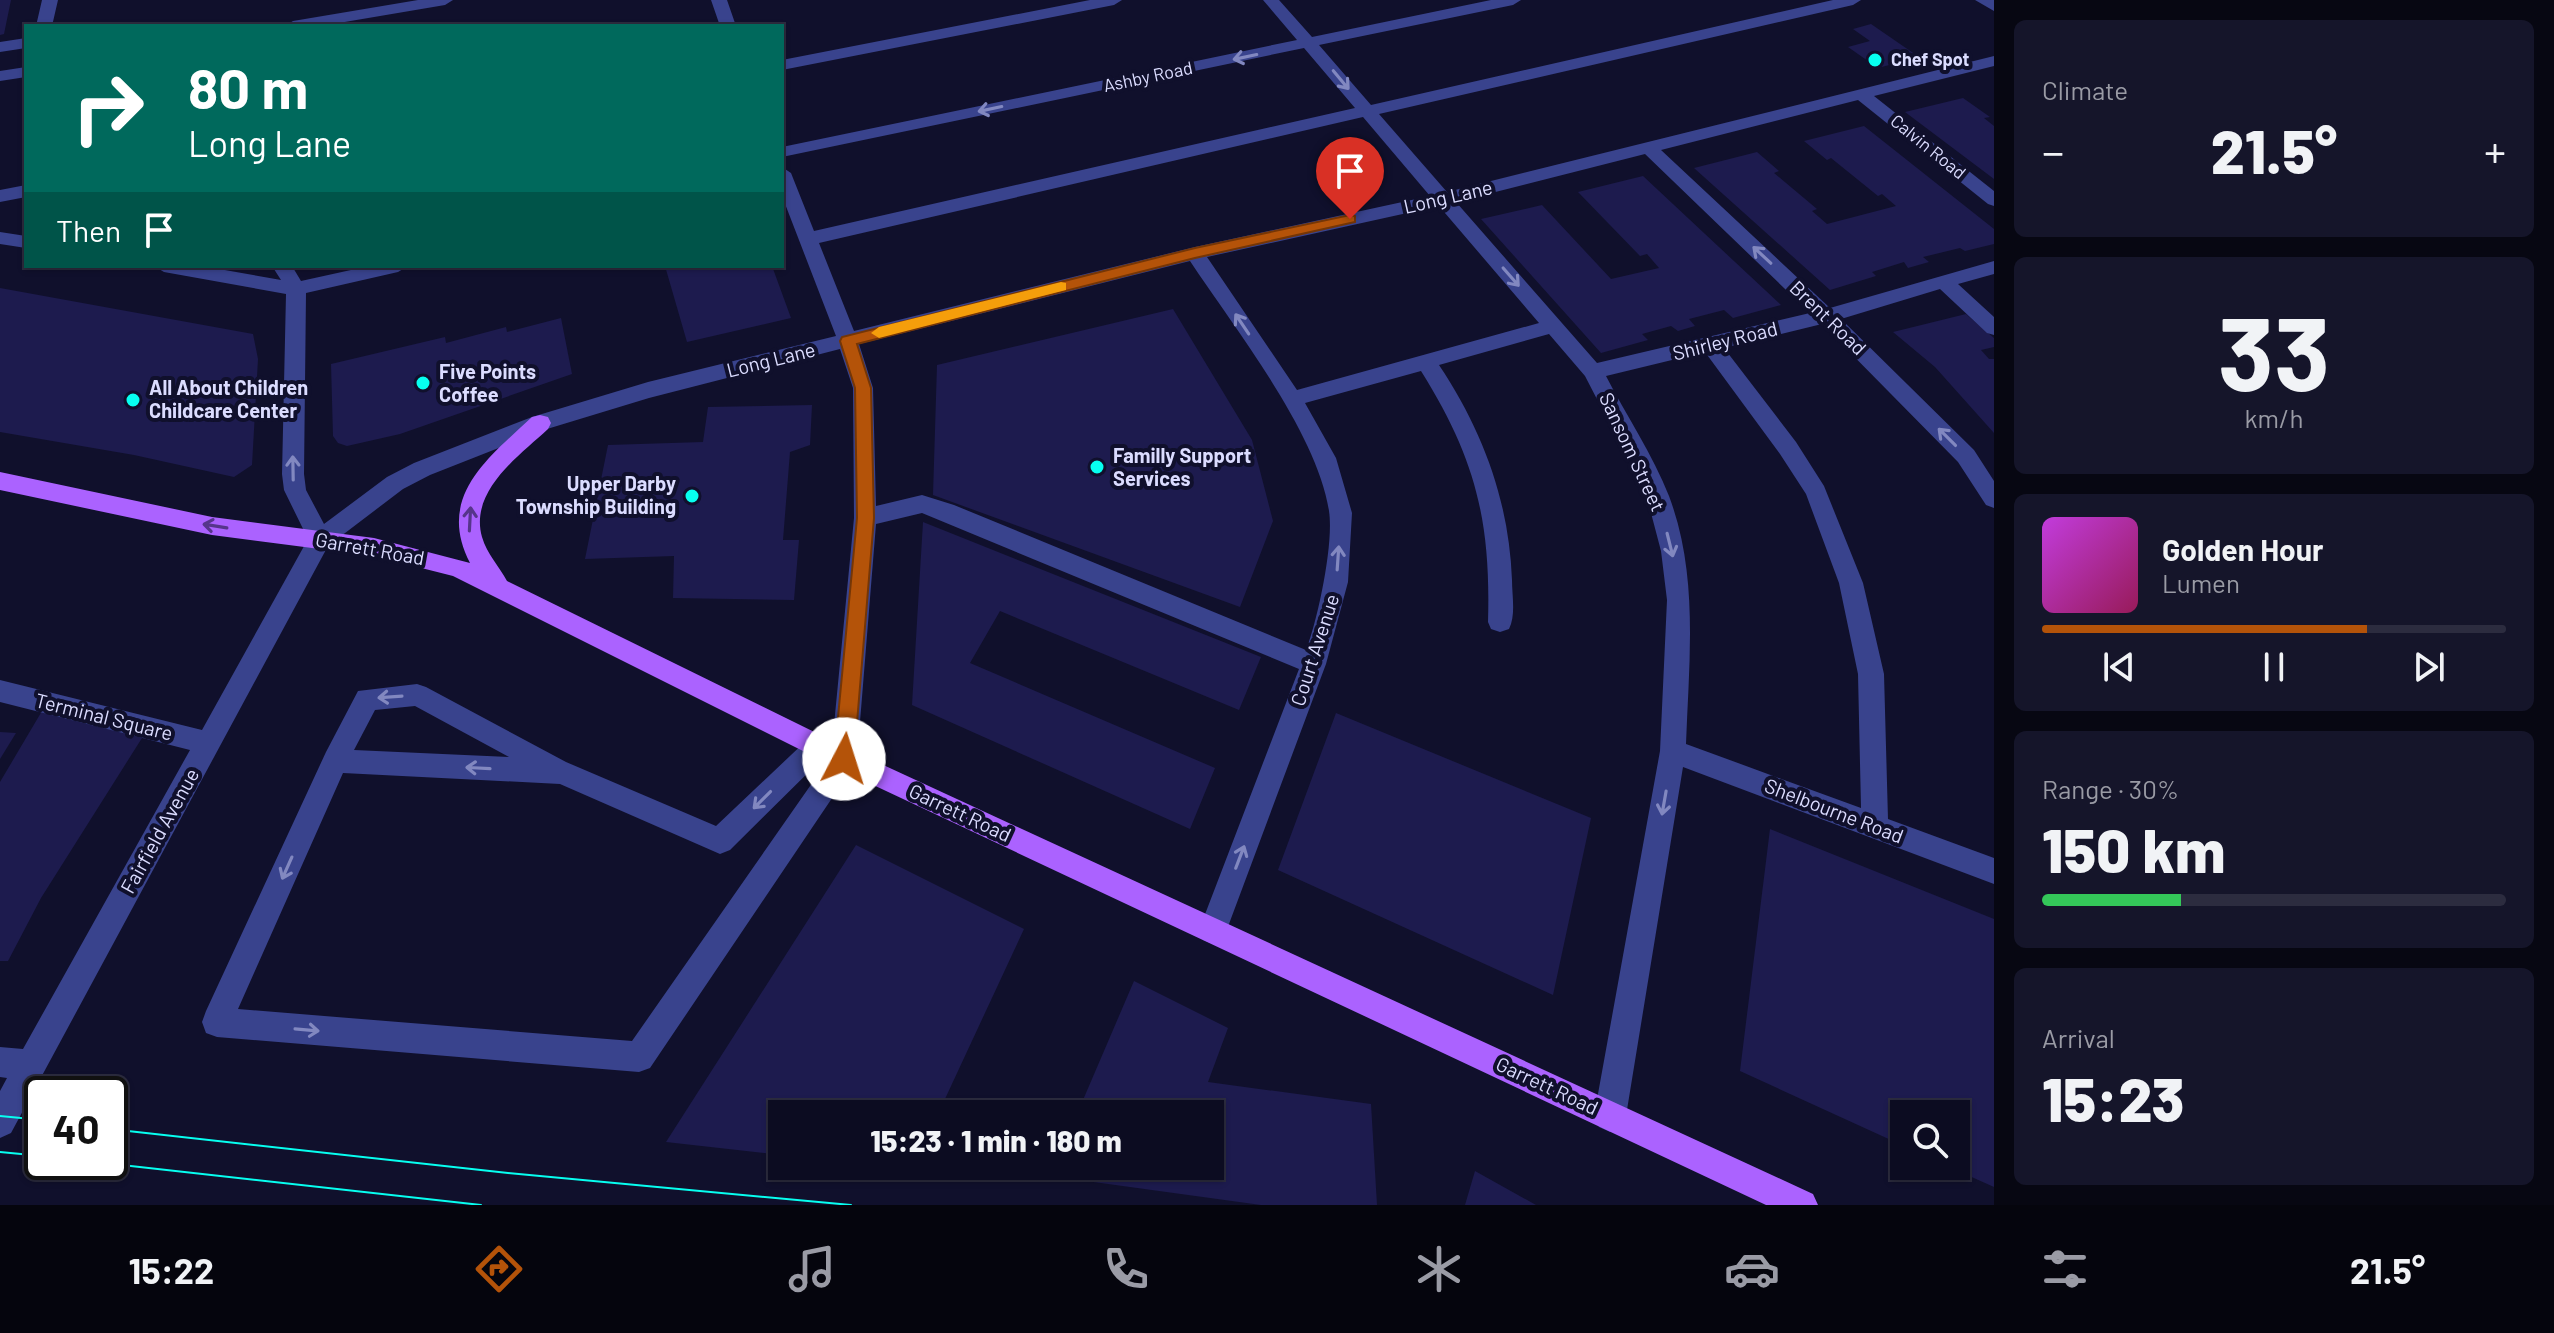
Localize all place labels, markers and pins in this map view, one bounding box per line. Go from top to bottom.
place label: Chef Spot [1891,48,1970,70]
marker: Chef Spot [1866,51,1884,69]
pin [1316,137,1384,219]
place label: Five Points Coffee [439,359,536,406]
marker: Five Points Coffee [414,374,432,392]
place label: All About Children Childcare Center [149,375,308,422]
marker: All About Children Childcare Center [124,391,142,409]
place label: Familly Support Services [1113,443,1251,490]
marker: Familly Support Services [1088,458,1106,476]
place label: Upper Darby Township Building [516,471,676,518]
marker: Upper Darby Township Building [683,487,701,505]

